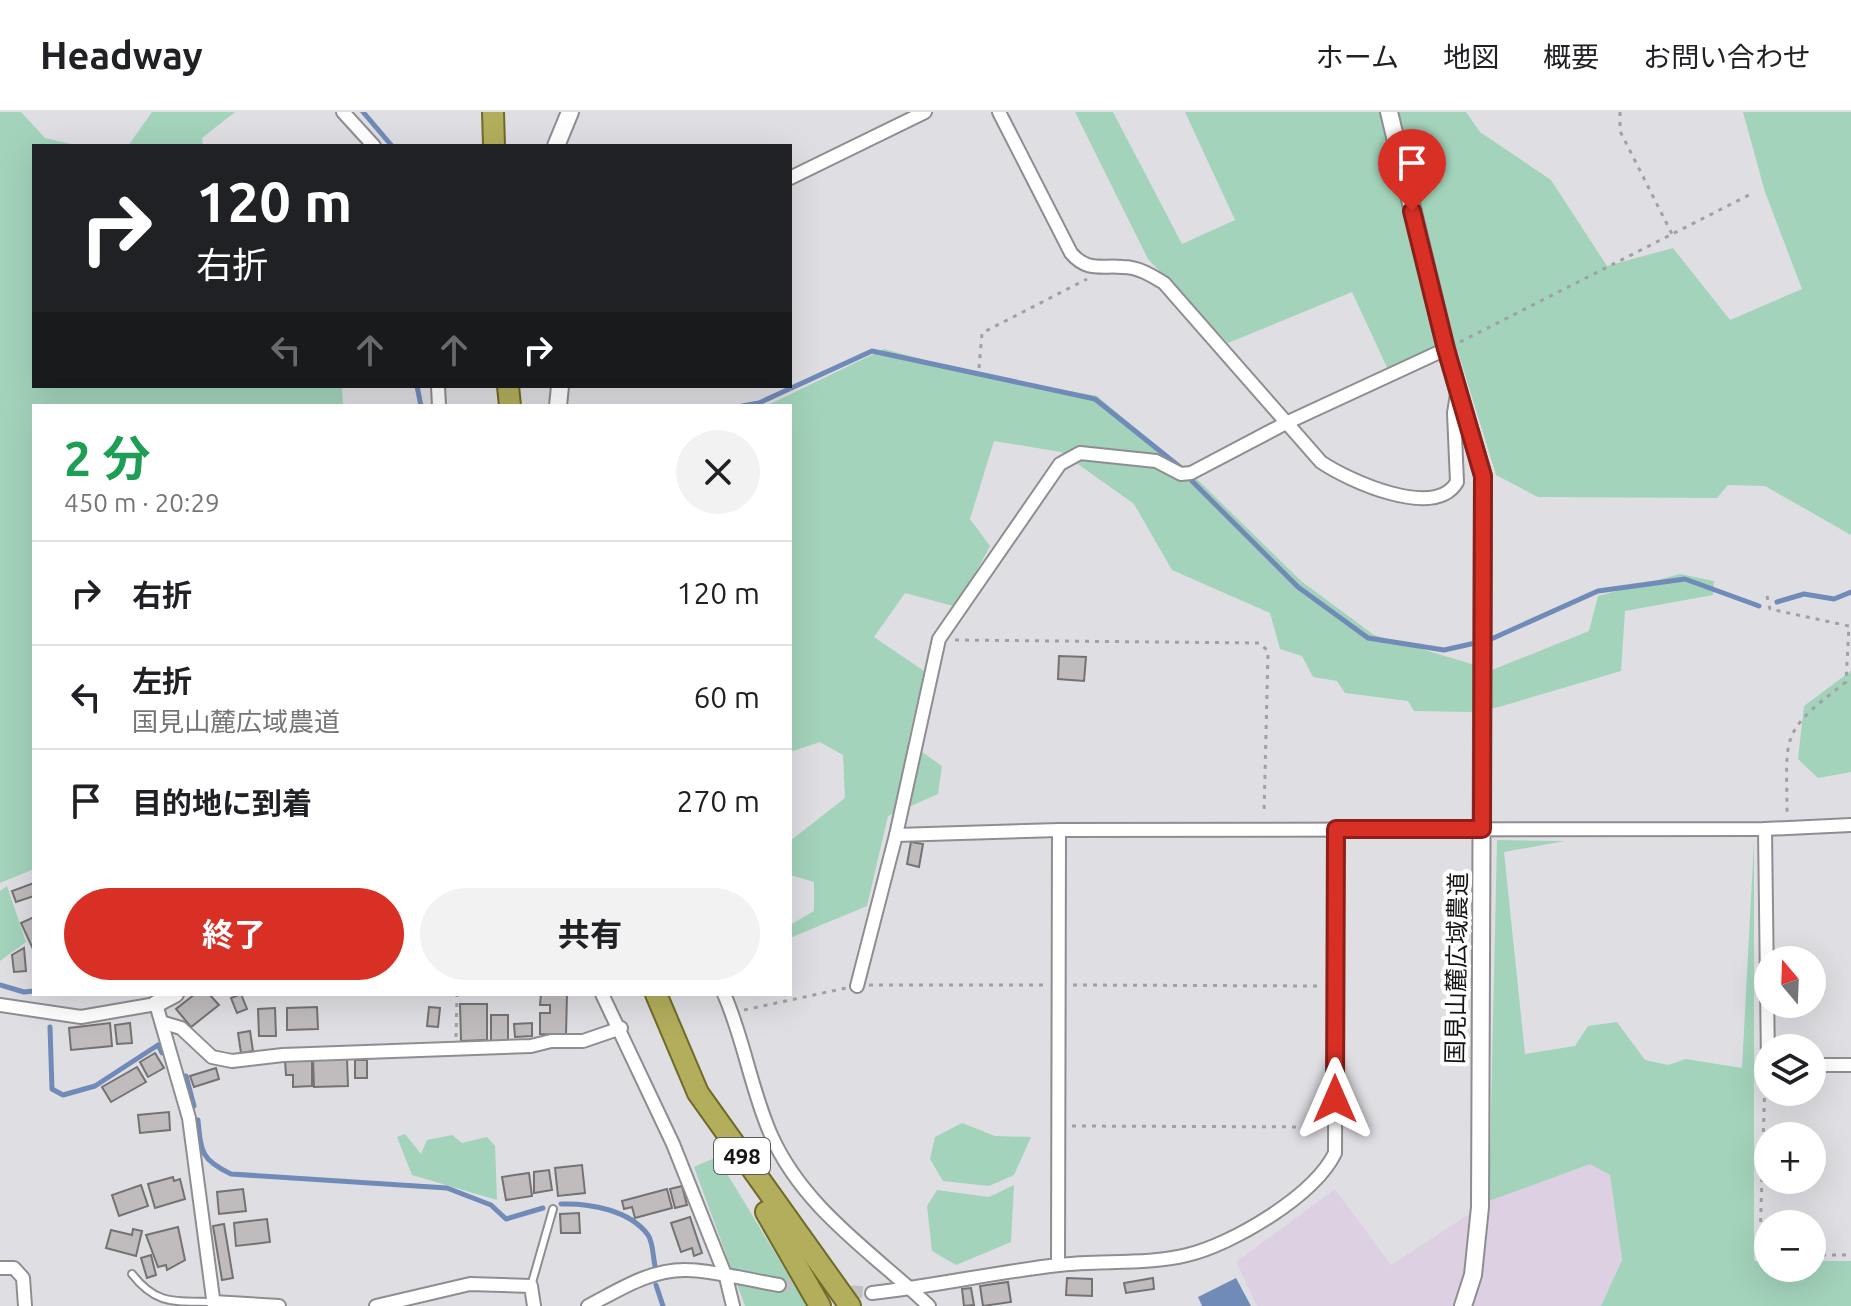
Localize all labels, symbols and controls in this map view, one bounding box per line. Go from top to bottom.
text: Headway [40,34,203,76]
text: ホーム [1316,41,1399,72]
text: 地図 [1443,41,1499,72]
text: 概要 [1543,41,1599,72]
text: お問い合わせ [1643,41,1811,72]
pin [1378,129,1446,211]
icon: arrive [1390,141,1434,185]
text: 120 m [196,170,352,233]
icon: right [64,176,168,280]
text: 右折 [196,244,268,285]
icon: left [264,328,308,372]
icon: ahead [348,328,392,372]
icon: ahead [432,328,476,372]
icon: right [516,328,560,372]
button: close [676,430,760,514]
text: 2 分 [64,431,150,485]
text: 450 m · 20:29 [64,488,220,517]
icon: right [64,571,108,615]
text: 120 m [676,576,760,610]
text: 右折 [132,578,192,612]
text: 左折 [132,664,192,698]
icon: left [64,675,108,719]
text: 60 m [693,680,760,714]
text: 国見山麓広域農道 [132,707,340,736]
icon: arrive [64,779,108,823]
text: 270 m [676,784,760,818]
text: 目的地に到着 [132,786,312,820]
street label: 国見山麓広域農道 [1441,872,1472,1064]
button: 終了 [64,888,404,980]
button: 共有 [420,888,760,980]
north arrow [1754,946,1826,1018]
map controls [1754,946,1826,1282]
button: layers [1754,1034,1826,1106]
position arrow [1293,1057,1377,1141]
button: + [1754,1122,1826,1194]
road number: 498 [714,1138,770,1174]
button: − [1754,1210,1826,1282]

